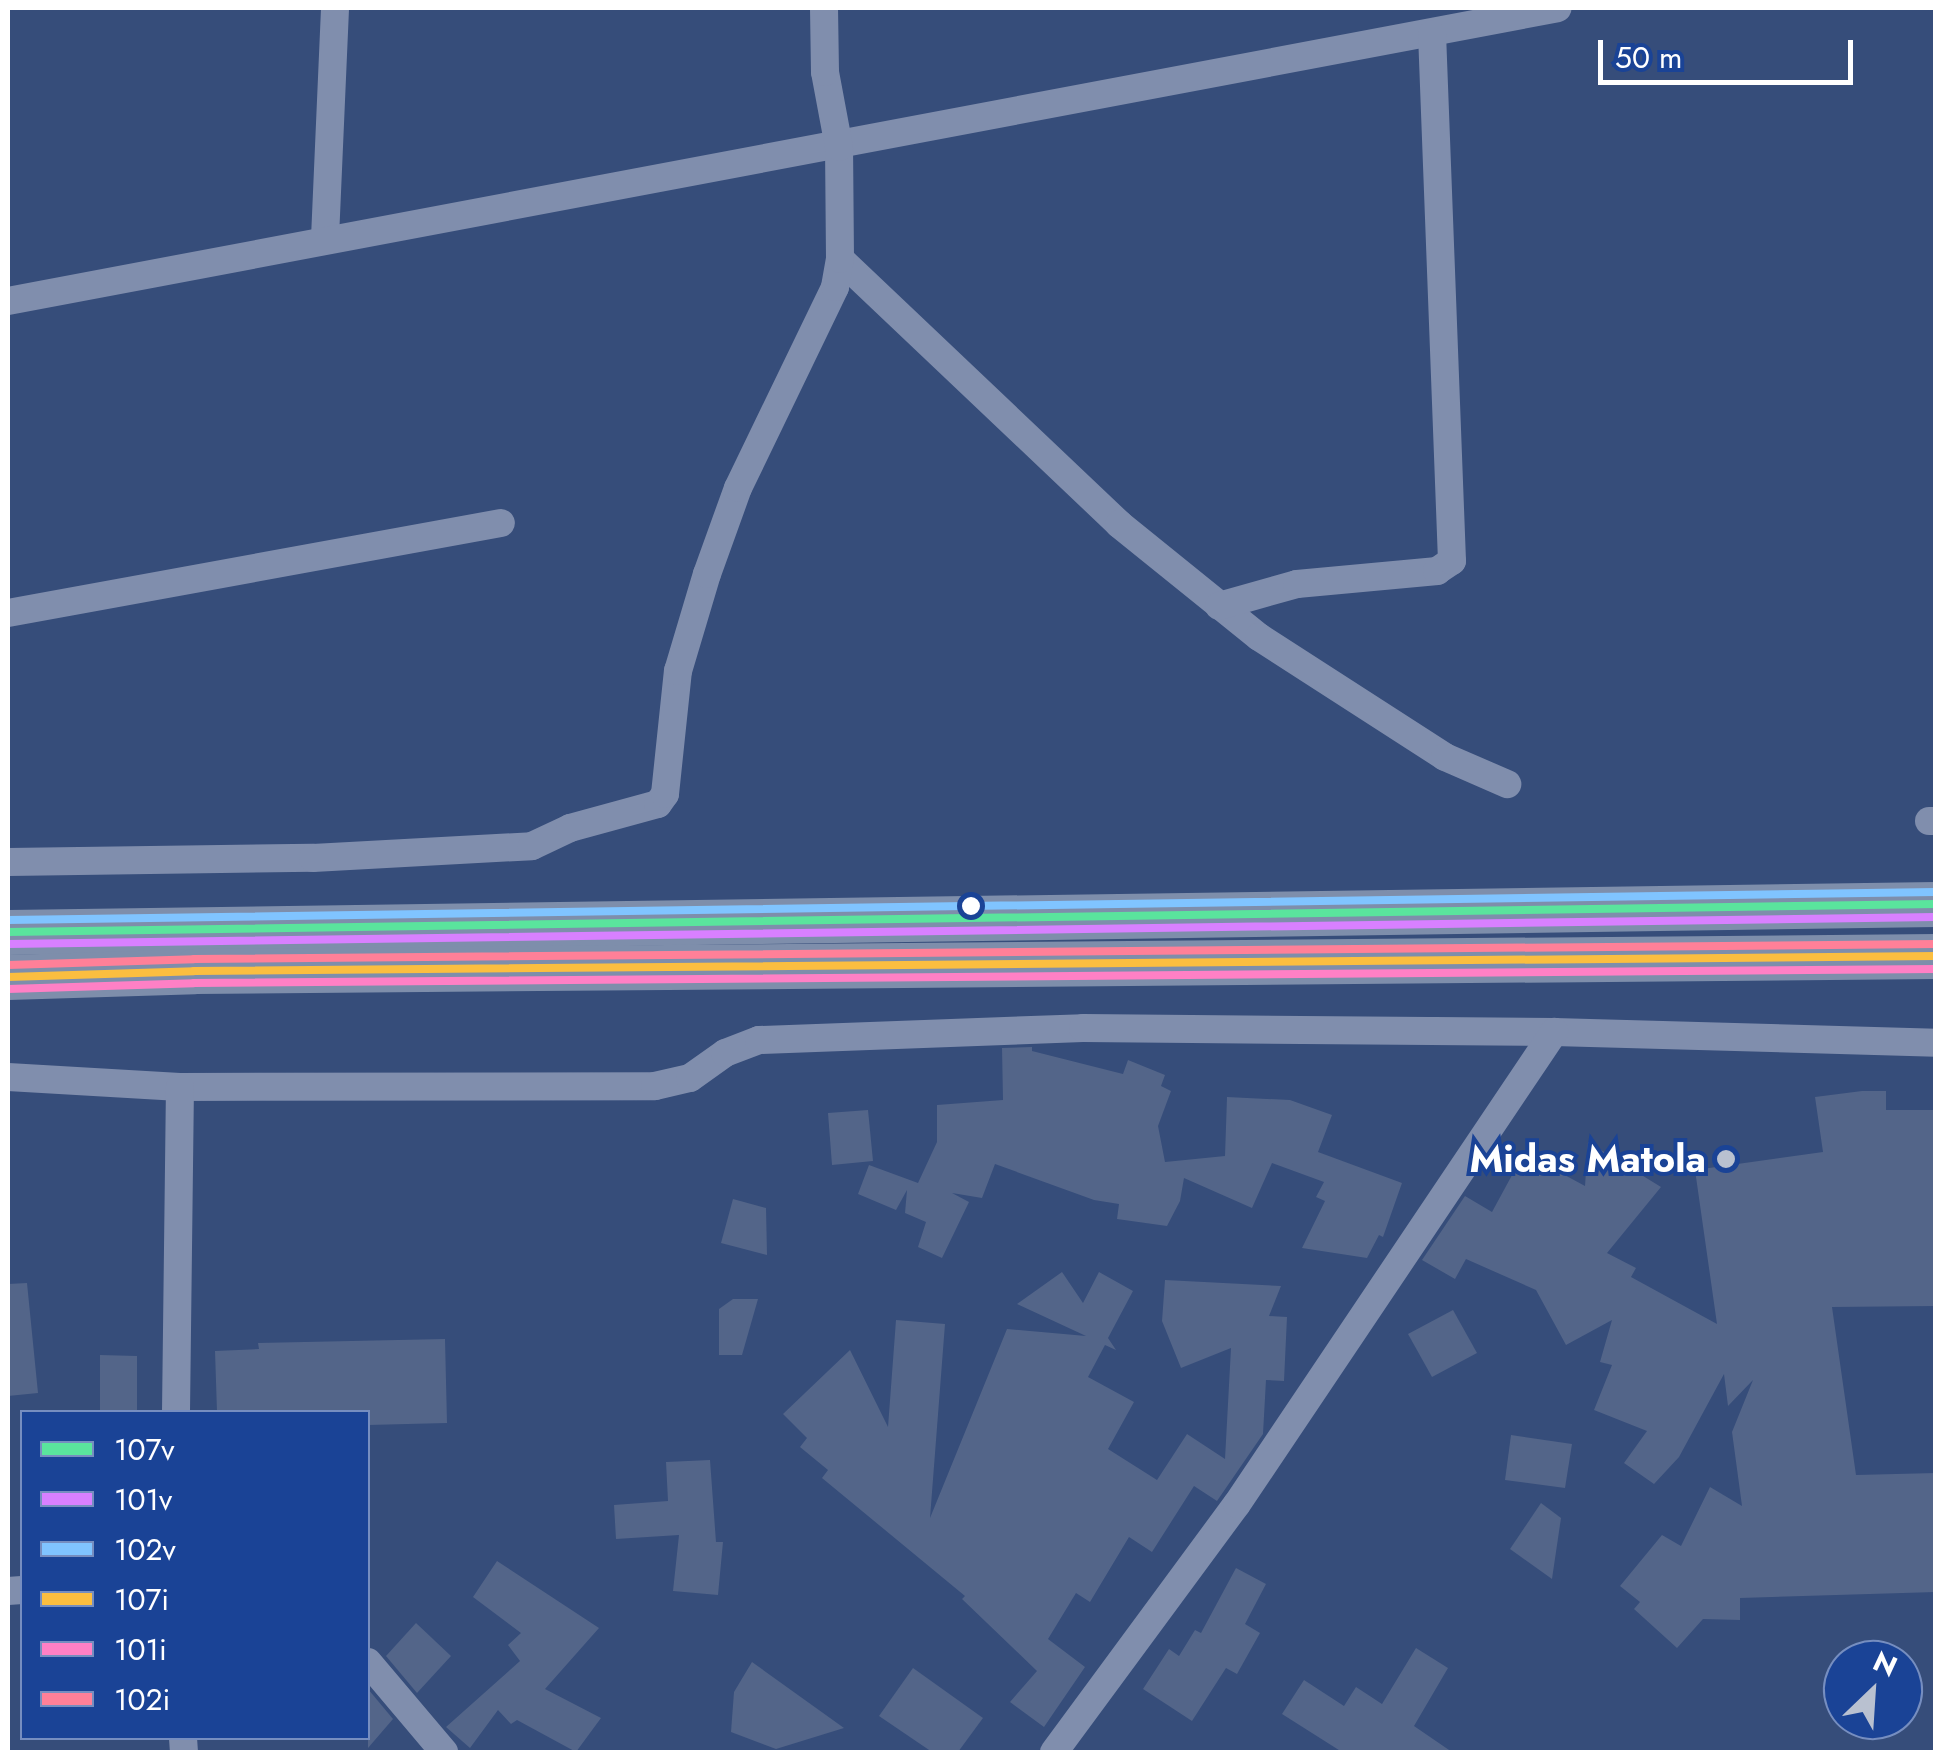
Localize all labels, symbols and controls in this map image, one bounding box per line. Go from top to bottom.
scale bar [1603,20,1858,82]
text: 50 m [1615,36,1682,79]
unlabelled marker [961,896,981,916]
place label: Midas Matola [1469,1136,1706,1182]
marker: Midas Matola [1715,1148,1737,1170]
legend [20,1410,370,1740]
text: 107v [114,1428,174,1471]
text: 101v [114,1478,172,1521]
text: 102v [114,1528,176,1571]
text: 107i [114,1578,169,1621]
text: 101i [114,1628,167,1671]
north arrow [1823,1640,1923,1740]
text: N [1866,1641,1904,1687]
text: 102i [114,1678,170,1721]

